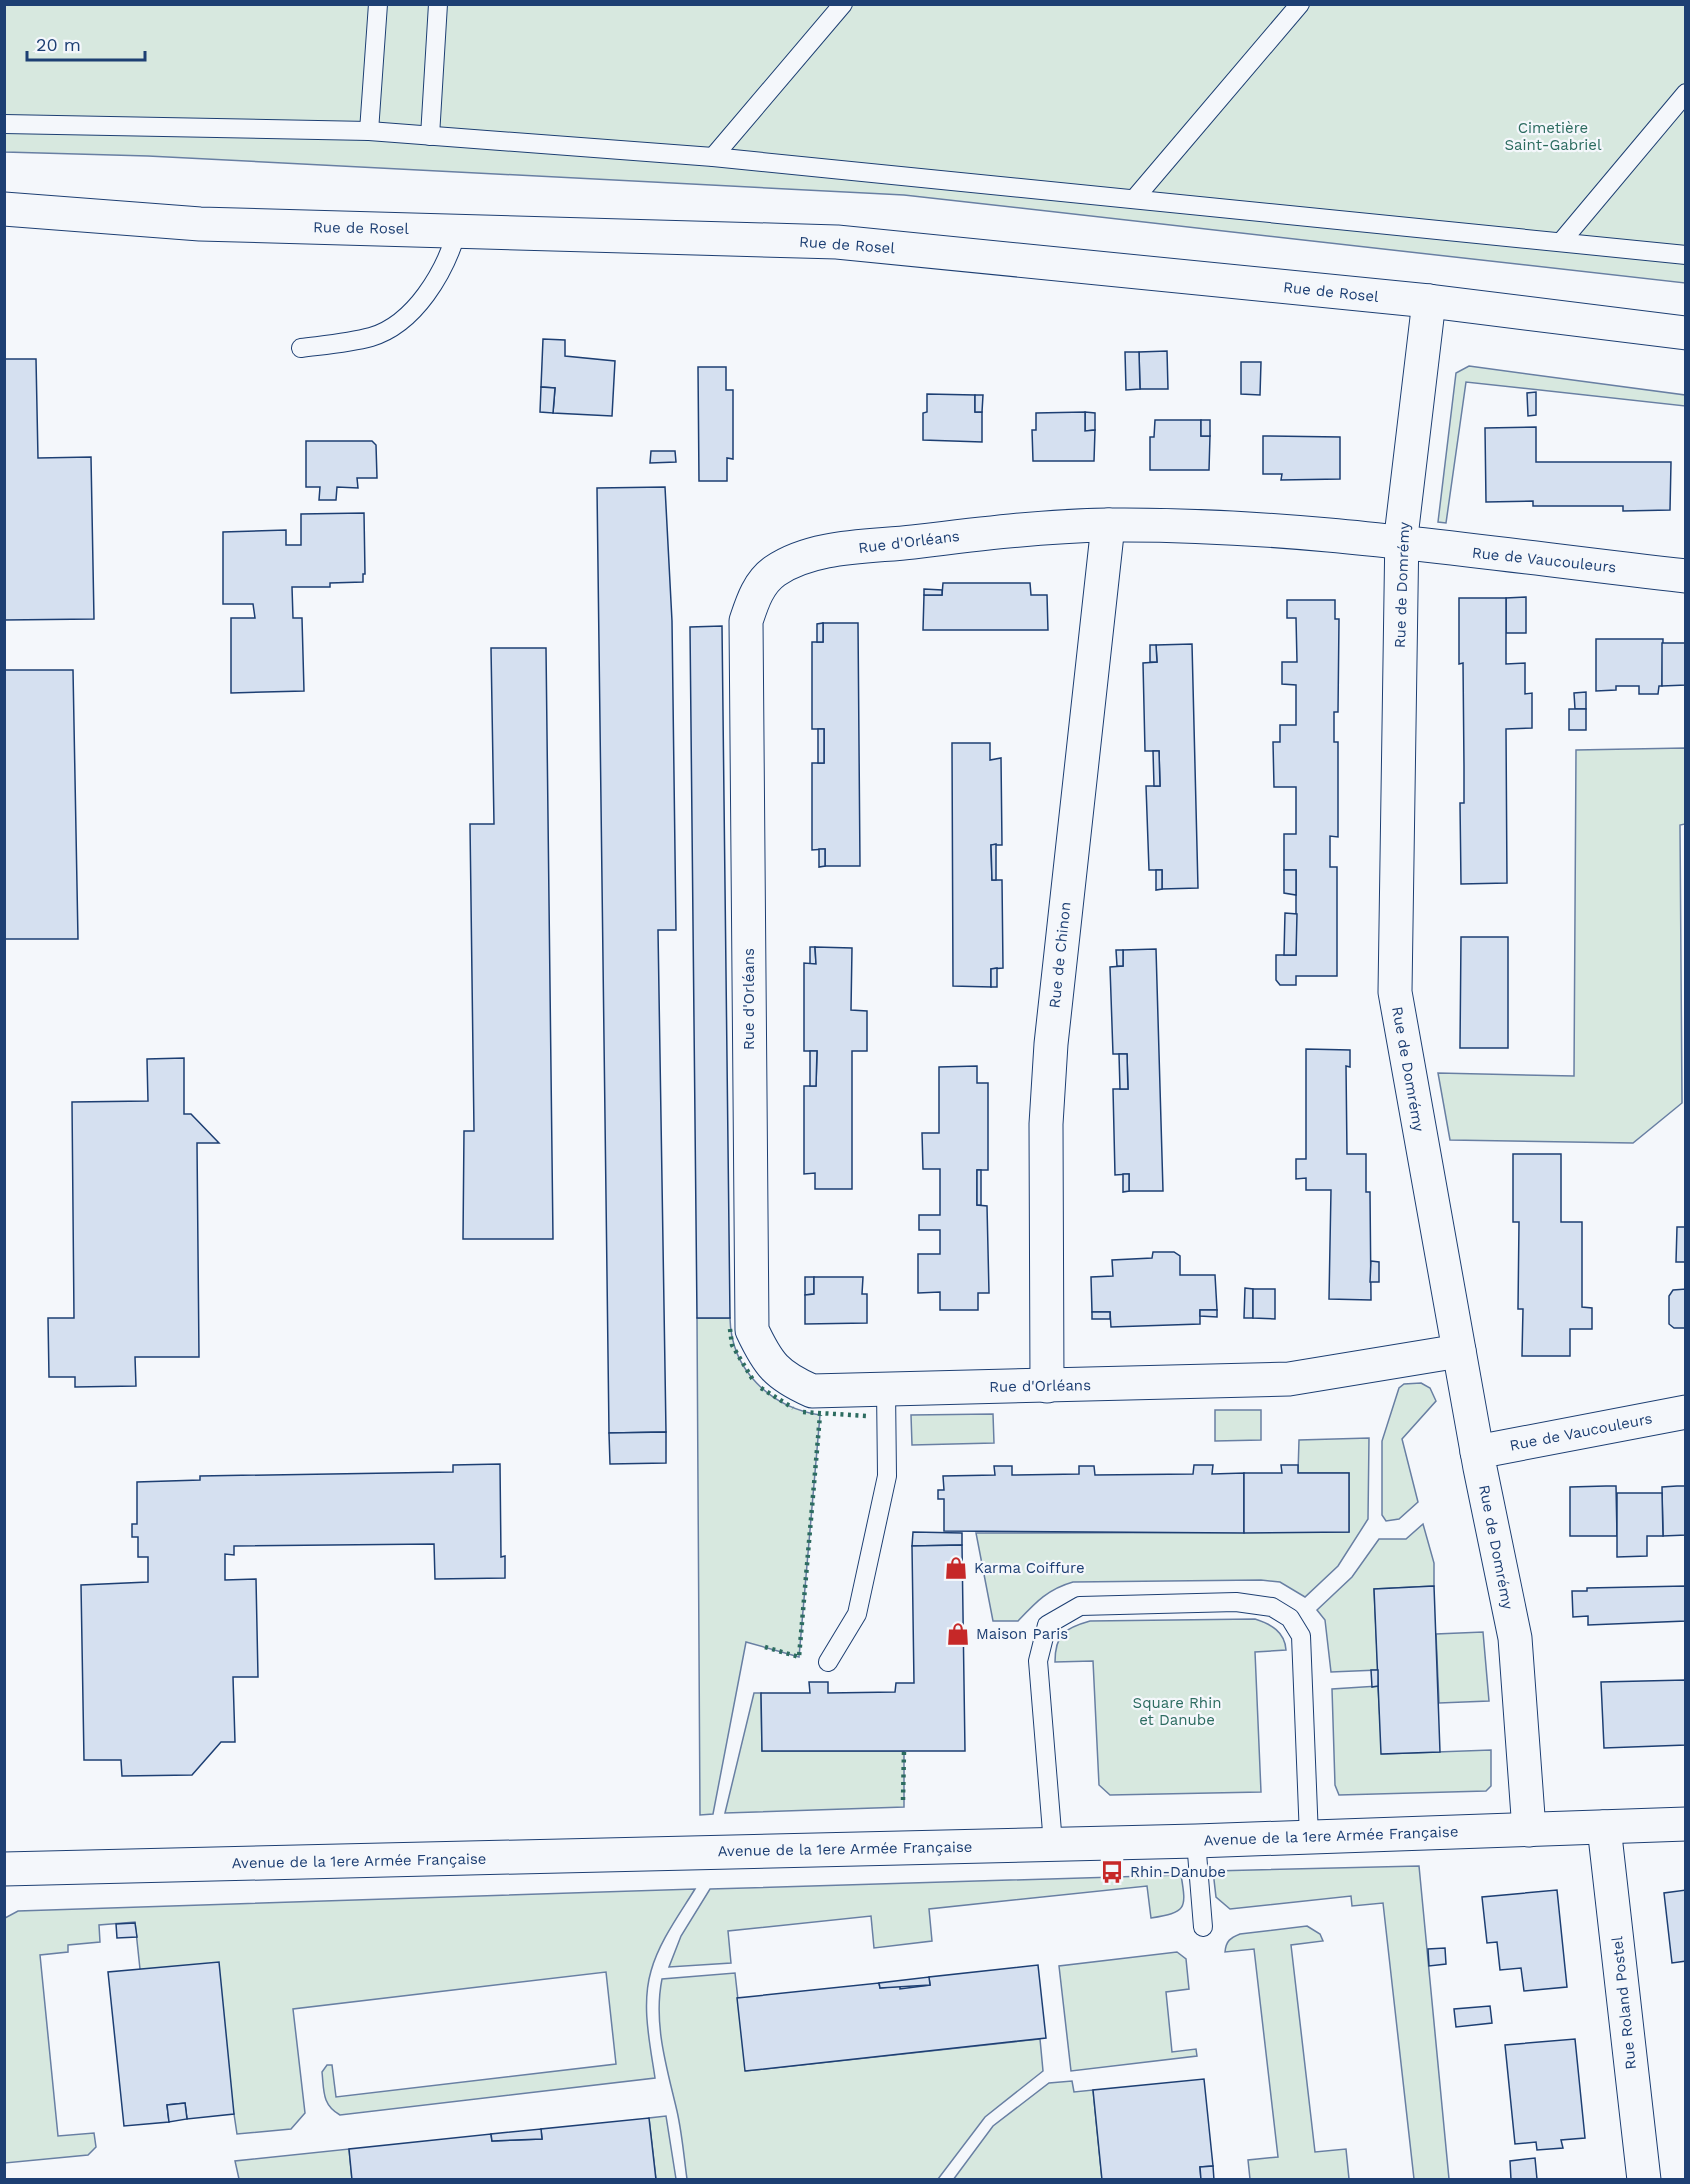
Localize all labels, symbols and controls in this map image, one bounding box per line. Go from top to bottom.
scale bar [27,24,146,62]
text: 20 m [36,34,81,55]
park label: Cimetière Saint-Gabriel [1505,119,1602,154]
street label: Rue de Rosel [313,218,409,238]
street label: Rue de Rosel [799,233,896,257]
street label: Rue de Rosel [1282,278,1380,306]
street label: Rue de Domrémy [1391,521,1413,649]
street label: Rue d'Orléans [857,527,961,557]
street label: Rue de Vaucouleurs [1471,543,1617,577]
street label: Rue de Chinon [1045,901,1075,1009]
street label: Rue d'Orléans [740,948,758,1050]
street label: Rue de Domrémy [1388,1005,1428,1133]
street label: Rue d'Orléans [989,1376,1091,1396]
street label: Rue de Vaucouleurs [1508,1409,1654,1455]
street label: Rue de Domrémy [1475,1483,1517,1611]
shop icon: Karma Coiffure [943,1555,969,1581]
place label: Karma Coiffure [974,1559,1085,1577]
shop icon: Maison Paris [945,1621,971,1647]
place label: Maison Paris [976,1625,1068,1643]
park label: Square Rhin et Danube [1133,1694,1221,1729]
street label: Avenue de la 1ere Armée Française [1203,1823,1459,1849]
street label: Avenue de la 1ere Armée Française [717,1838,973,1860]
street label: Avenue de la 1ere Armée Française [231,1850,487,1872]
bus stop icon: Rhin-Danube [1099,1859,1125,1885]
place label: Rhin-Danube [1130,1863,1226,1881]
street label: Rue Roland Postel [1608,1935,1640,2071]

